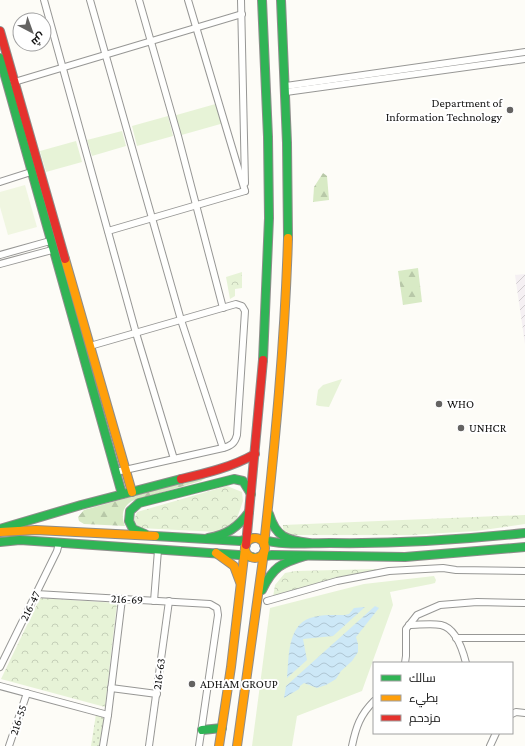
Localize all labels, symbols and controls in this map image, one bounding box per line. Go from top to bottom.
north arrow [12,12,52,52]
text: ش [29,30,48,49]
place label: Department of Information Technology [386,96,503,124]
marker: Department of Information Technology [505,105,515,115]
place label: WHO [447,397,474,411]
marker: WHO [434,399,444,409]
place label: UNHCR [469,421,507,435]
marker: UNHCR [456,423,466,433]
street label: 216-47 [17,588,43,623]
street label: 216-69 [111,591,143,607]
street label: 216-63 [150,657,168,691]
legend [373,662,513,734]
text: سالك [409,671,436,685]
place label: ADHAM GROUP [200,677,278,691]
marker: ADHAM GROUP [187,679,197,689]
text: بطيء [409,691,438,708]
street label: 216-55 [7,703,29,737]
text: مزدحم [409,711,441,726]

